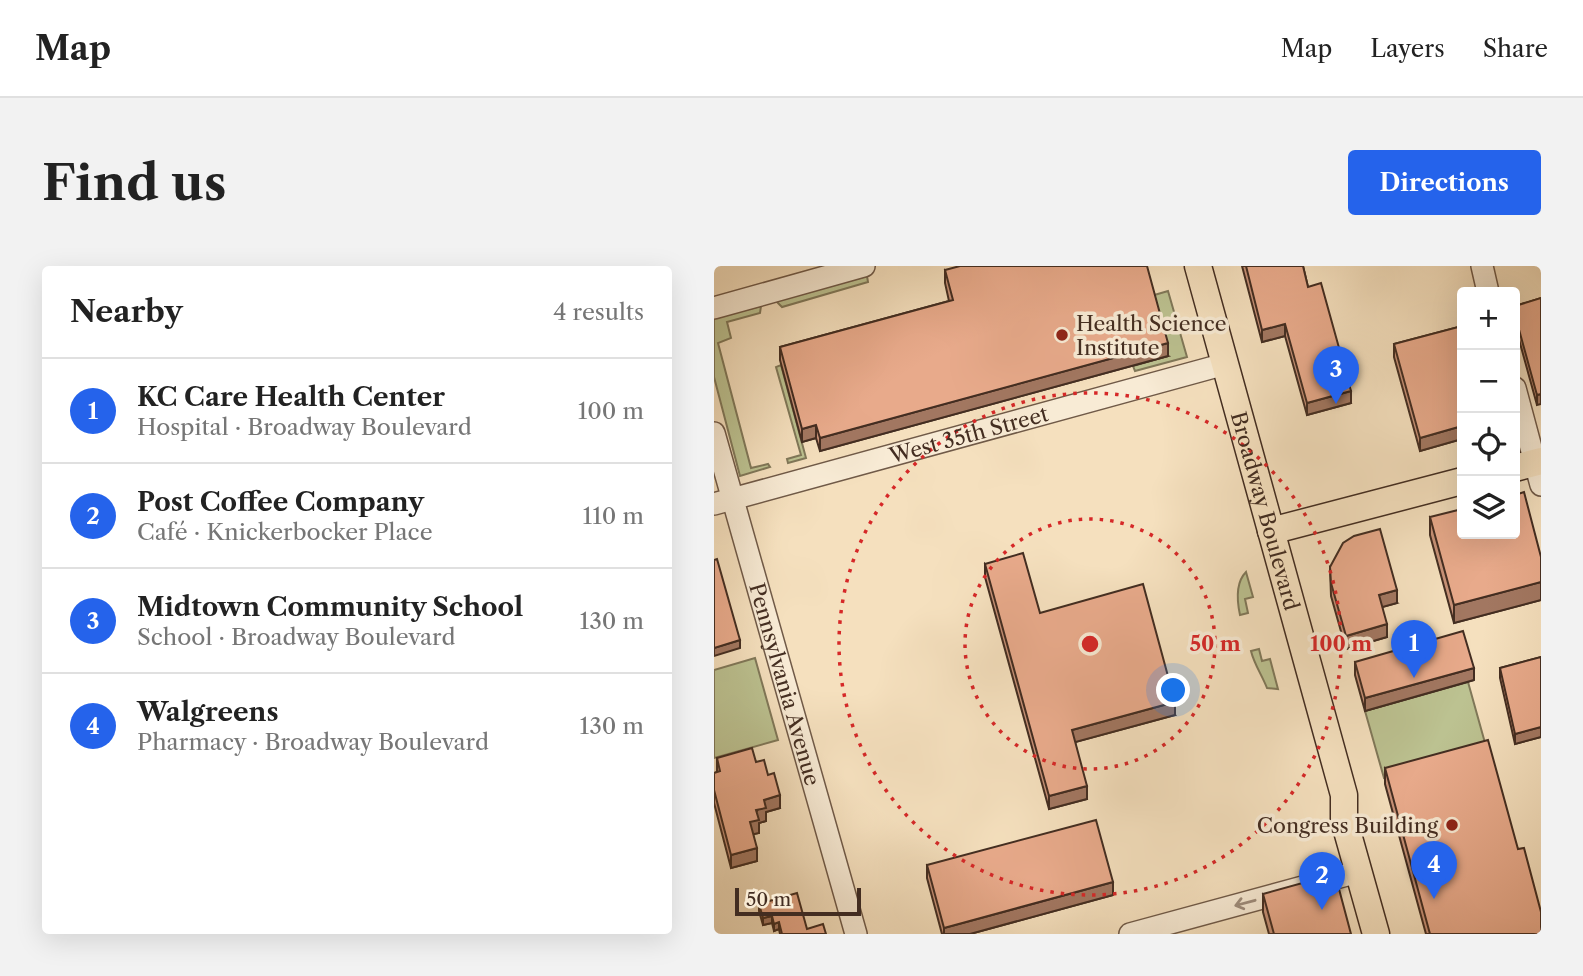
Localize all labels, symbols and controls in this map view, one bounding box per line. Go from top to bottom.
text: Map [35,28,111,69]
text: Map [1281,34,1332,63]
text: Layers [1370,34,1445,63]
text: Share [1483,34,1548,63]
button: Directions [1348,150,1541,215]
text: Find us [42,152,226,213]
map controls [1457,287,1520,539]
button: + [1457,287,1520,350]
text: Nearby [70,293,183,330]
text: 4 results [553,298,644,326]
place label: Health Science Institute [1076,311,1226,360]
marker: Health Science Institute [1054,327,1070,343]
pin: 3 [1313,346,1359,404]
button: − [1457,350,1520,413]
text: KC Care Health Center [137,381,445,413]
text: 1 [88,397,98,425]
text: 100 m [578,397,644,425]
street label: West 35th Street [885,400,1051,468]
street label: Broadway Boulevard [1226,409,1305,613]
text: Hospital · Broadway Boulevard [137,413,472,441]
button: locate [1457,413,1520,476]
button: layers [1457,476,1520,539]
text: Post Coffee Company [137,486,424,518]
text: 2 [86,502,100,530]
text: 110 m [583,502,644,530]
text: Café · Knickerbocker Place [137,518,433,546]
street label: Pennsylvania Avenue [745,580,826,788]
text: Midtown Community School [137,591,523,623]
text: 3 [87,607,100,635]
text: 130 m [580,607,644,635]
pin: 1 [1391,620,1437,678]
text: School · Broadway Boulevard [137,623,455,651]
text: 50 m [1189,631,1241,656]
text: 100 m [1310,631,1372,656]
centre of rings [1078,632,1102,656]
your location [1156,673,1190,707]
text: Walgreens [137,696,278,728]
text: 4 [86,712,100,740]
text: 130 m [580,712,644,740]
text: Pharmacy · Broadway Boulevard [137,728,489,756]
place label: Congress Building [1257,813,1439,838]
marker: Congress Building [1444,817,1460,833]
pin: 4 [1411,841,1457,899]
pin: 2 [1299,852,1345,910]
scale bar [735,885,861,917]
text: 50 m [746,888,791,911]
one-way arrow [1234,897,1256,910]

